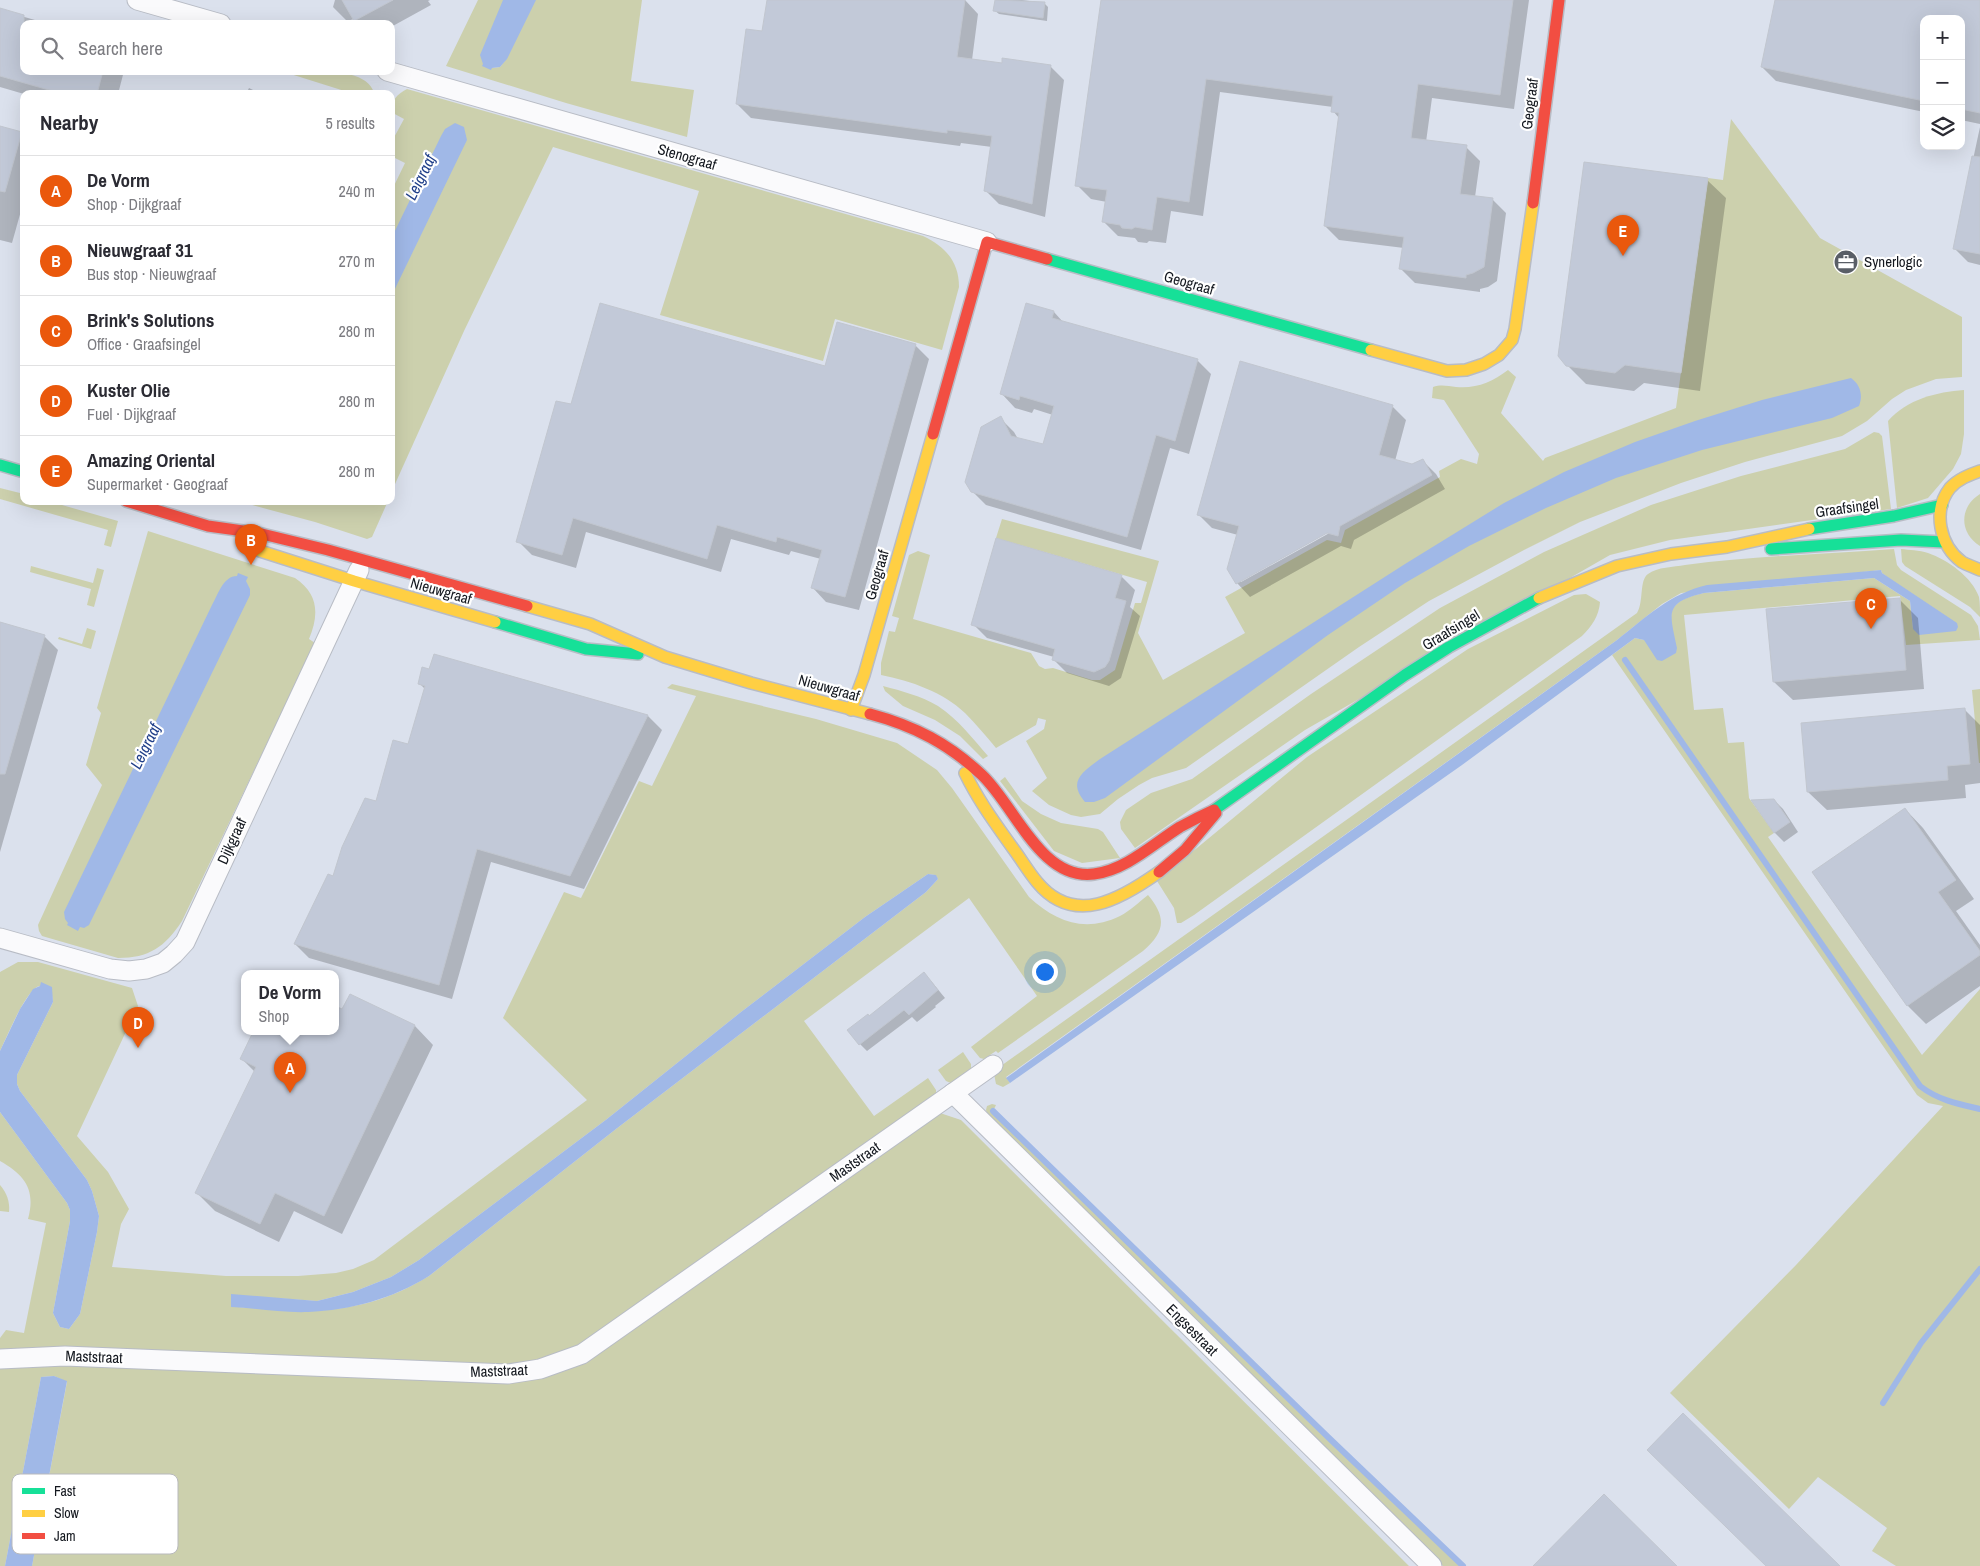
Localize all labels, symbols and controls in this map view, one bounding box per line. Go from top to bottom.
map controls [1920,15,1965,150]
button: + [1920,15,1965,60]
search box [20,20,395,75]
icon: search [38,34,66,62]
text: Search here [78,35,163,61]
button: − [1920,60,1965,105]
street label: Geograaf [1516,77,1543,131]
button: layers [1920,105,1965,150]
text: Nearby [40,108,98,137]
text: 5 results [325,112,375,134]
street label: Stenograaf [655,138,720,175]
water label: Leigraaf [400,149,441,203]
text: De Vorm [87,167,150,193]
text: A [51,180,61,202]
text: 240 m [339,180,375,202]
text: Shop · Dijkgraaf [87,193,181,215]
pin: E [1607,215,1639,256]
text: Nieuwgraaf 31 [87,237,193,263]
office icon: Synerlogic [1833,249,1859,275]
text: B [51,250,61,272]
text: 270 m [339,250,375,272]
place label: Synerlogic [1864,251,1922,272]
text: Bus stop · Nieuwgraaf [87,263,216,285]
street label: Geograaf [1162,265,1217,300]
text: Brink's Solutions [87,307,215,333]
text: C [51,320,61,342]
text: 280 m [339,320,375,342]
text: Office · Graafsingel [87,333,201,355]
text: Kuster Olie [87,377,170,403]
text: D [51,390,61,412]
text: 280 m [339,390,375,412]
text: Fuel · Dijkgraaf [87,403,176,425]
text: Amazing Oriental [87,447,215,473]
text: E [52,460,60,482]
text: 280 m [339,460,375,482]
text: Supermarket · Geograaf [87,473,228,495]
street label: Graafsingel [1814,493,1880,522]
pin: B [235,524,267,565]
street label: Geograaf [859,547,894,602]
street label: Nieuwgraaf [408,572,475,609]
pin: C [1855,588,1887,629]
street label: Graafsingel [1418,604,1483,655]
street label: Nieuwgraaf [796,669,863,706]
water label: Leigraaf [125,718,166,772]
street label: Dijkgraaf [212,814,252,868]
your location [1032,959,1058,985]
popup [241,970,339,1035]
text: De Vorm [259,979,321,1005]
text: Shop [259,1005,289,1027]
pin: D [122,1007,154,1048]
pin: A [274,1052,306,1093]
street label: Maststraat [825,1136,885,1187]
street label: Engsestraat [1162,1299,1223,1361]
street label: Maststraat [65,1345,124,1368]
street label: Maststraat [470,1359,529,1382]
legend [12,1474,178,1554]
text: Fast [54,1482,76,1500]
text: Slow [54,1504,80,1522]
text: Jam [54,1527,76,1545]

